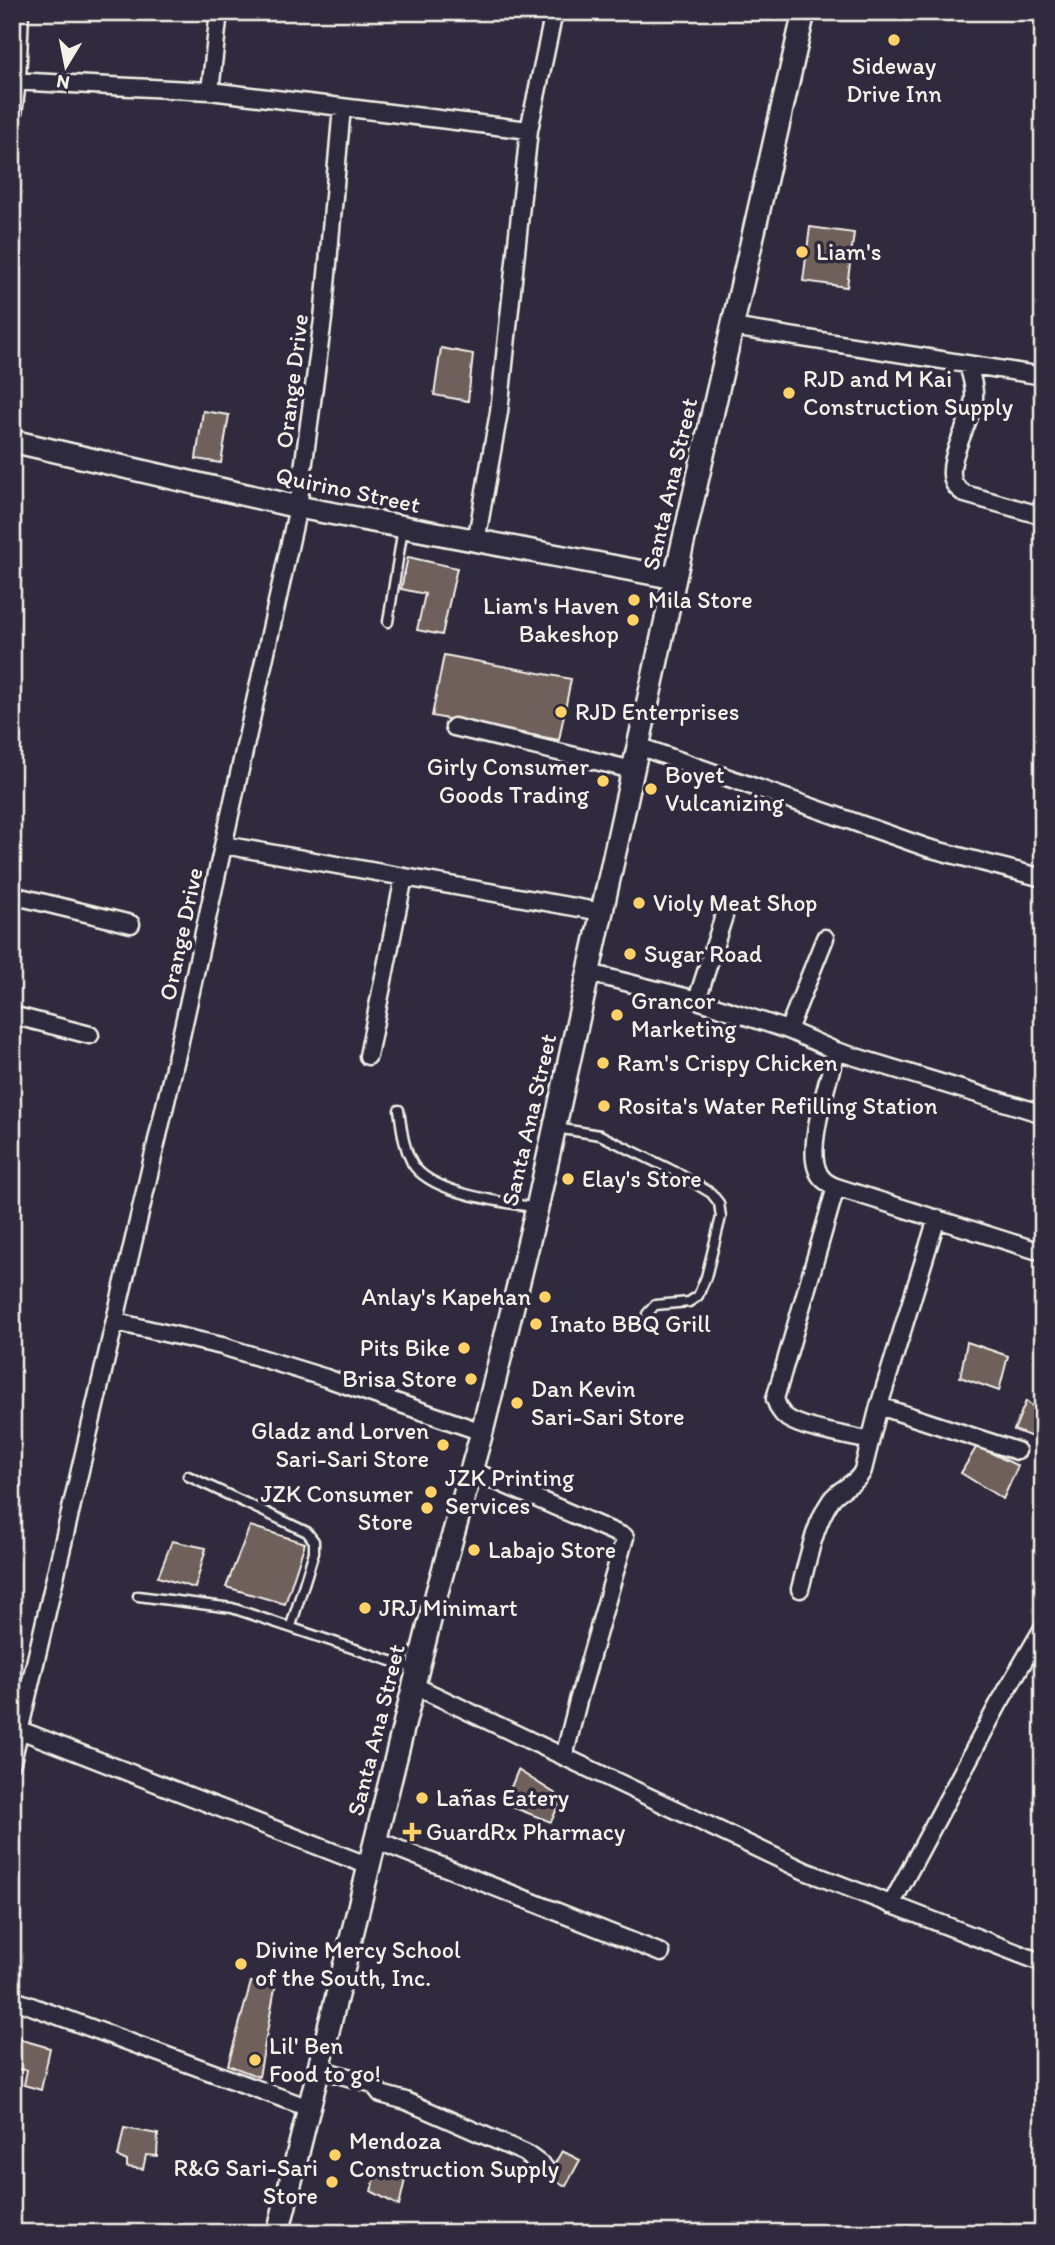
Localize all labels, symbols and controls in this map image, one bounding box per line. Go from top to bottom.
north arrow [32,32,102,102]
marker: Sideway Drive Inn [886,32,902,48]
place label: Sideway Drive Inn [846,51,942,108]
text: N [55,70,71,95]
place label: Liam's [816,237,881,266]
marker: Liam's [794,244,810,260]
street label: Orange Drive [269,312,314,450]
place label: RJD and M Kai Construction Supply [803,364,1013,421]
marker: RJD and M Kai Construction Supply [781,385,797,401]
street label: Santa Ana Street [636,395,703,573]
street label: Quirino Street [273,460,423,519]
place label: Mila Store [648,585,753,614]
place label: Liam's Haven Bakeshop [483,591,619,648]
marker: Mila Store [626,592,642,608]
marker: Liam's Haven Bakeshop [625,612,641,628]
place label: RJD Enterprises [575,697,739,726]
marker: RJD Enterprises [553,704,569,720]
place label: Girly Consumer Goods Trading [427,752,590,809]
place label: Boyet Vulcanizing [665,760,785,817]
marker: Girly Consumer Goods Trading [595,773,611,789]
marker: Boyet Vulcanizing [643,781,659,797]
street label: Orange Drive [152,865,209,1003]
place label: Violy Meat Shop [653,888,817,917]
marker: Violy Meat Shop [631,895,647,911]
place label: Sugar Road [644,939,762,968]
marker: Sugar Road [622,946,638,962]
place label: Grancor Marketing [631,986,737,1043]
marker: Grancor Marketing [609,1007,625,1023]
street label: Santa Ana Street [495,1031,562,1209]
place label: Ram's Crispy Chicken [617,1048,838,1077]
marker: Ram's Crispy Chicken [595,1055,611,1071]
place label: Rosita's Water Refilling Station [618,1091,938,1120]
marker: Rosita's Water Refilling Station [596,1098,612,1114]
place label: Elay's Store [582,1164,702,1193]
marker: Elay's Store [560,1171,576,1187]
place label: Anlay's Kapehan [361,1282,531,1311]
marker: Anlay's Kapehan [537,1289,553,1305]
place label: Inato BBQ Grill [550,1309,711,1338]
marker: Inato BBQ Grill [528,1316,544,1332]
place label: Pits Bike [360,1333,450,1362]
marker: Pits Bike [456,1340,472,1356]
place label: Brisa Store [342,1364,457,1393]
marker: Brisa Store [463,1371,479,1387]
place label: Dan Kevin Sari-Sari Store [531,1374,685,1431]
marker: Dan Kevin Sari-Sari Store [509,1395,525,1411]
place label: Gladz and Lorven Sari-Sari Store [251,1416,429,1473]
marker: Gladz and Lorven Sari-Sari Store [435,1437,451,1453]
place label: JZK Printing Services [445,1463,575,1520]
place label: JZK Consumer Store [260,1479,413,1536]
marker: JZK Printing Services [423,1484,439,1500]
marker: JZK Consumer Store [419,1500,435,1516]
place label: Labajo Store [488,1535,616,1564]
marker: Labajo Store [466,1542,482,1558]
place label: JRJ Minimart [379,1593,518,1622]
marker: JRJ Minimart [357,1600,373,1616]
street label: Santa Ana Street [340,1641,411,1819]
place label: Lañas Eatery [436,1783,569,1812]
marker: Lañas Eatery [414,1790,430,1806]
place label: GuardRx Pharmacy [426,1817,625,1846]
marker: GuardRx Pharmacy [404,1824,420,1840]
place label: Divine Mercy School of the South, Inc. [255,1935,461,1992]
marker: Divine Mercy School of the South, Inc. [233,1956,249,1972]
place label: Lil' Ben Food to go! [269,2031,381,2088]
marker: Lil' Ben Food to go! [247,2052,263,2068]
place label: Mendoza Construction Supply [349,2126,559,2183]
marker: Mendoza Construction Supply [327,2147,343,2163]
place label: R&G Sari-Sari Store [174,2153,318,2210]
marker: R&G Sari-Sari Store [324,2174,340,2190]

